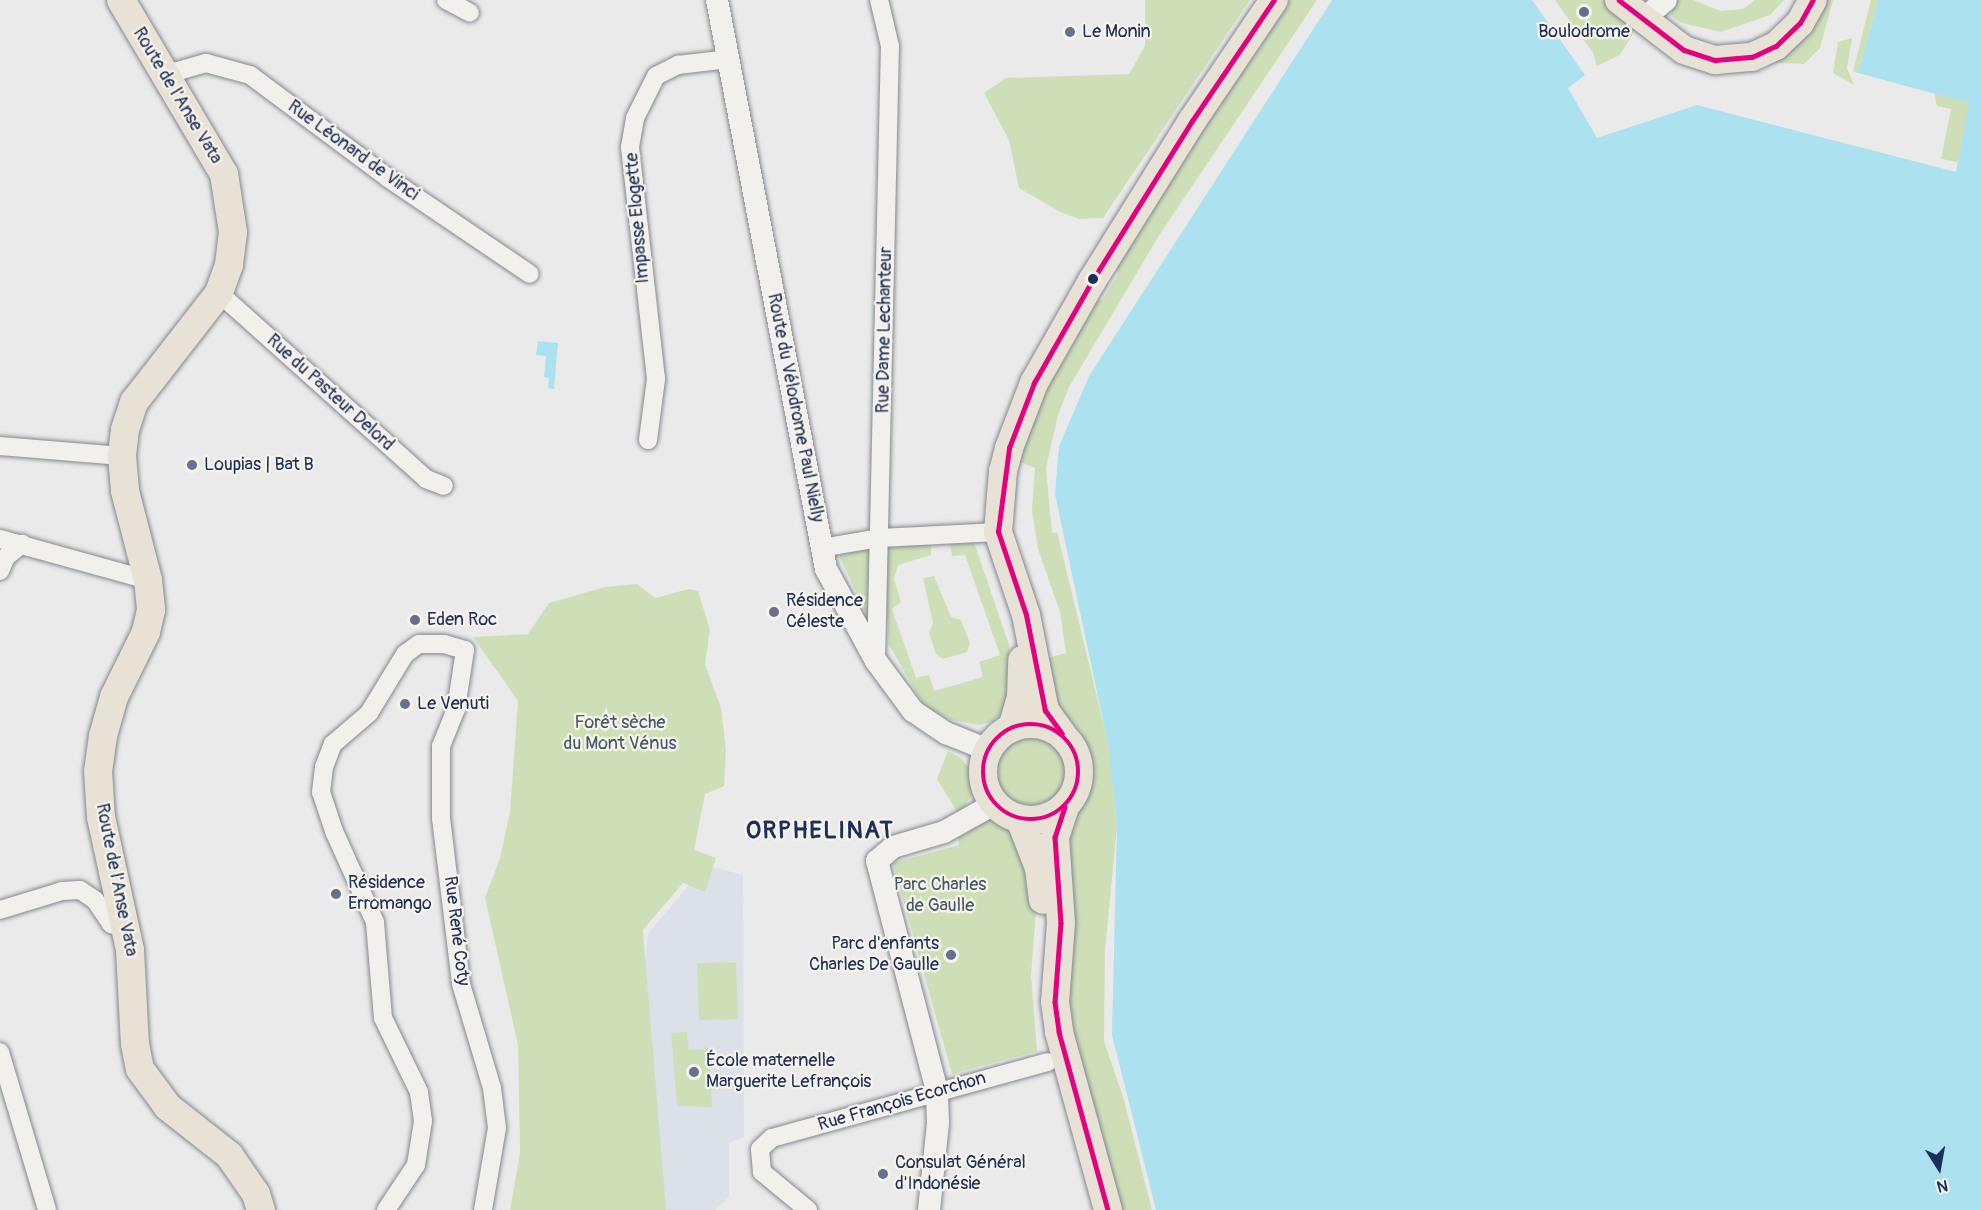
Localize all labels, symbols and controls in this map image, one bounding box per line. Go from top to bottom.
marker: Boulodrome [1577,5,1591,19]
place label: Le Monin [1082,21,1151,43]
place label: Boulodrome [1538,21,1630,43]
street label: Route de l'Anse Vata [128,24,226,168]
marker: Le Monin [1063,25,1077,39]
street label: Rue Léonard de Vinci [283,96,423,206]
street label: Impasse Elogette [622,152,654,284]
street label: Rue Dame Lechanteur [873,246,897,414]
unlabelled marker [1087,273,1099,285]
street label: Route du Vélodrome Paul Nielly [762,292,828,524]
street label: Rue du Pasteur Delord [262,330,398,456]
place label: Loupias | Bat B [204,454,314,476]
marker: Loupias | Bat B [185,458,199,472]
place label: Résidence Céleste [786,591,863,634]
marker: Résidence Céleste [767,605,781,619]
place label: Eden Roc [427,609,497,631]
marker: Eden Roc [408,613,422,627]
place label: Le Venuti [417,693,489,715]
marker: Le Venuti [398,697,412,711]
park label: Forêt sèche du Mont Vénus [563,713,677,756]
street label: Route de l'Anse Vata [91,802,141,958]
district label: ORPHELINAT [746,817,894,845]
place label: Résidence Erromango [348,873,432,916]
street label: Rue René Coty [439,875,473,987]
park label: Parc Charles de Gaulle [894,875,986,918]
marker: Résidence Erromango [329,887,343,901]
place label: Parc d'enfants Charles De Gaulle [809,934,939,976]
marker: Parc d'enfants Charles De Gaulle [944,948,958,962]
place label: École maternelle Marguerite Lefrançois [706,1051,871,1094]
marker: École maternelle Marguerite Lefrançois [687,1065,701,1079]
street label: Rue François Ecorchon [816,1068,988,1136]
north arrow [1909,1138,1969,1198]
place label: Consulat Général d'Indonésie [895,1153,1026,1196]
marker: Consulat Général d'Indonésie [876,1167,890,1181]
text: N [1935,1175,1950,1197]

